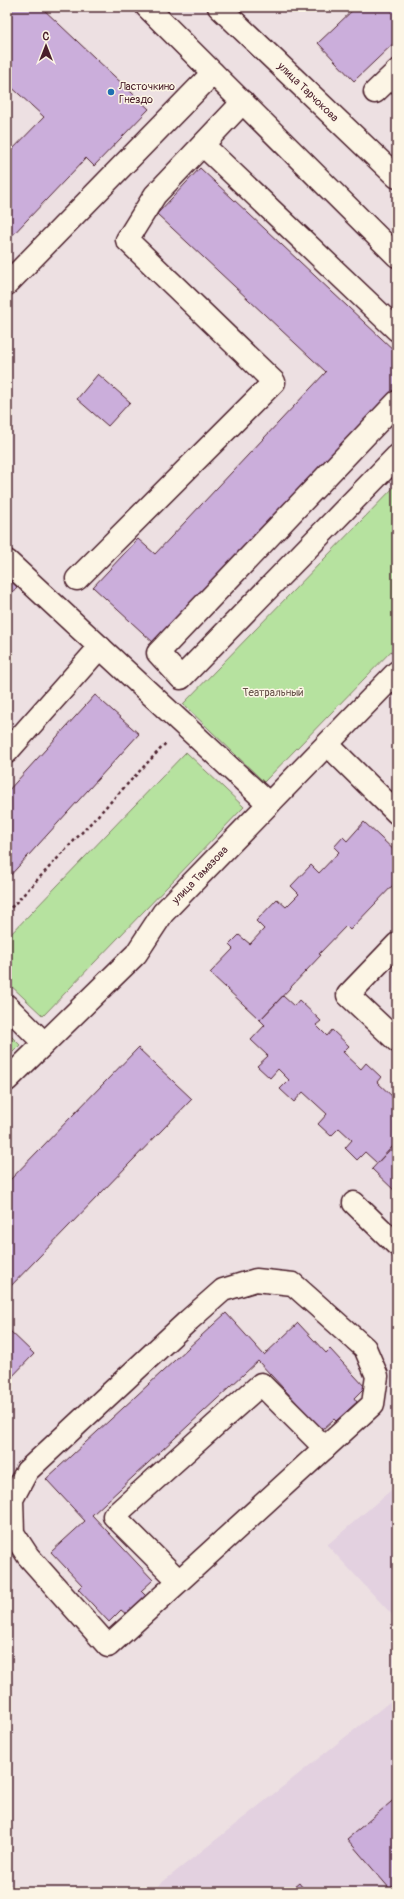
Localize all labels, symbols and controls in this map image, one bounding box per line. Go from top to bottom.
north arrow [26,26,66,66]
text: С [43,30,50,43]
street label: улица Тарчокова [274,59,341,124]
place label: Ласточкино Гнездо [118,80,175,106]
marker: Ласточкино Гнездо [106,87,116,97]
park label: Театральный [242,686,304,699]
street label: улица Тамазова [169,843,231,907]

